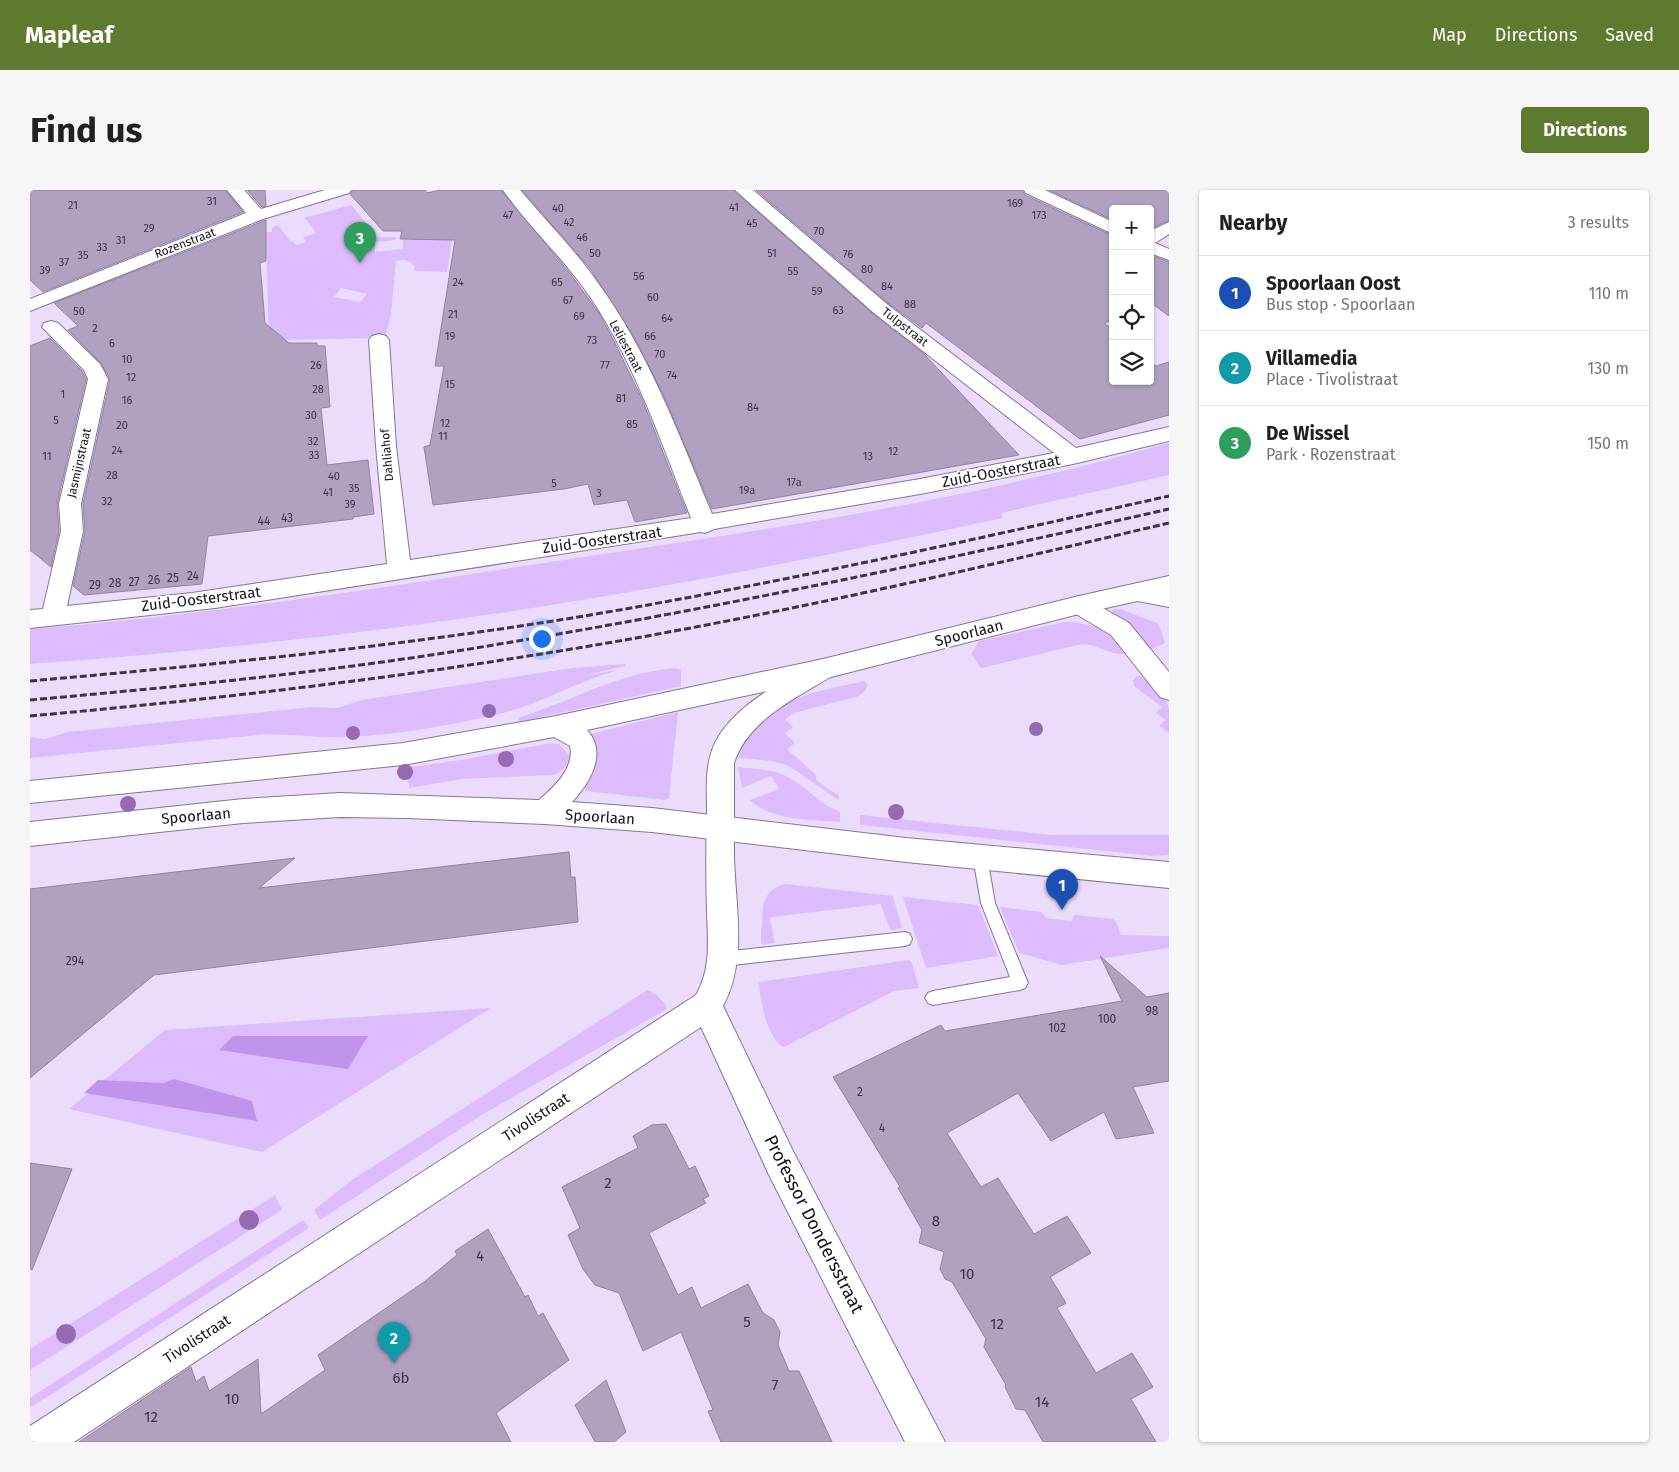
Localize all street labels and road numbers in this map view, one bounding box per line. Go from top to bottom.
street label: Rozenstraat [153,225,218,261]
street label: Tulpstraat [879,305,931,350]
street label: Leliestraat [606,317,646,375]
street label: Jasmijnstraat [64,426,94,499]
street label: Dahliahof [378,427,396,482]
street label: Zuid-Oosterstraat [940,451,1062,491]
street label: Zuid-Oosterstraat [541,523,663,557]
street label: Zuid-Oosterstraat [140,583,262,615]
street label: Spoorlaan [933,616,1005,650]
street label: Spoorlaan [160,804,232,828]
street label: Spoorlaan [565,806,635,828]
street label: Tivolistraat [499,1088,573,1145]
street label: Professor Dondersstraat [760,1131,869,1317]
street label: Tivolistraat [160,1310,234,1367]

